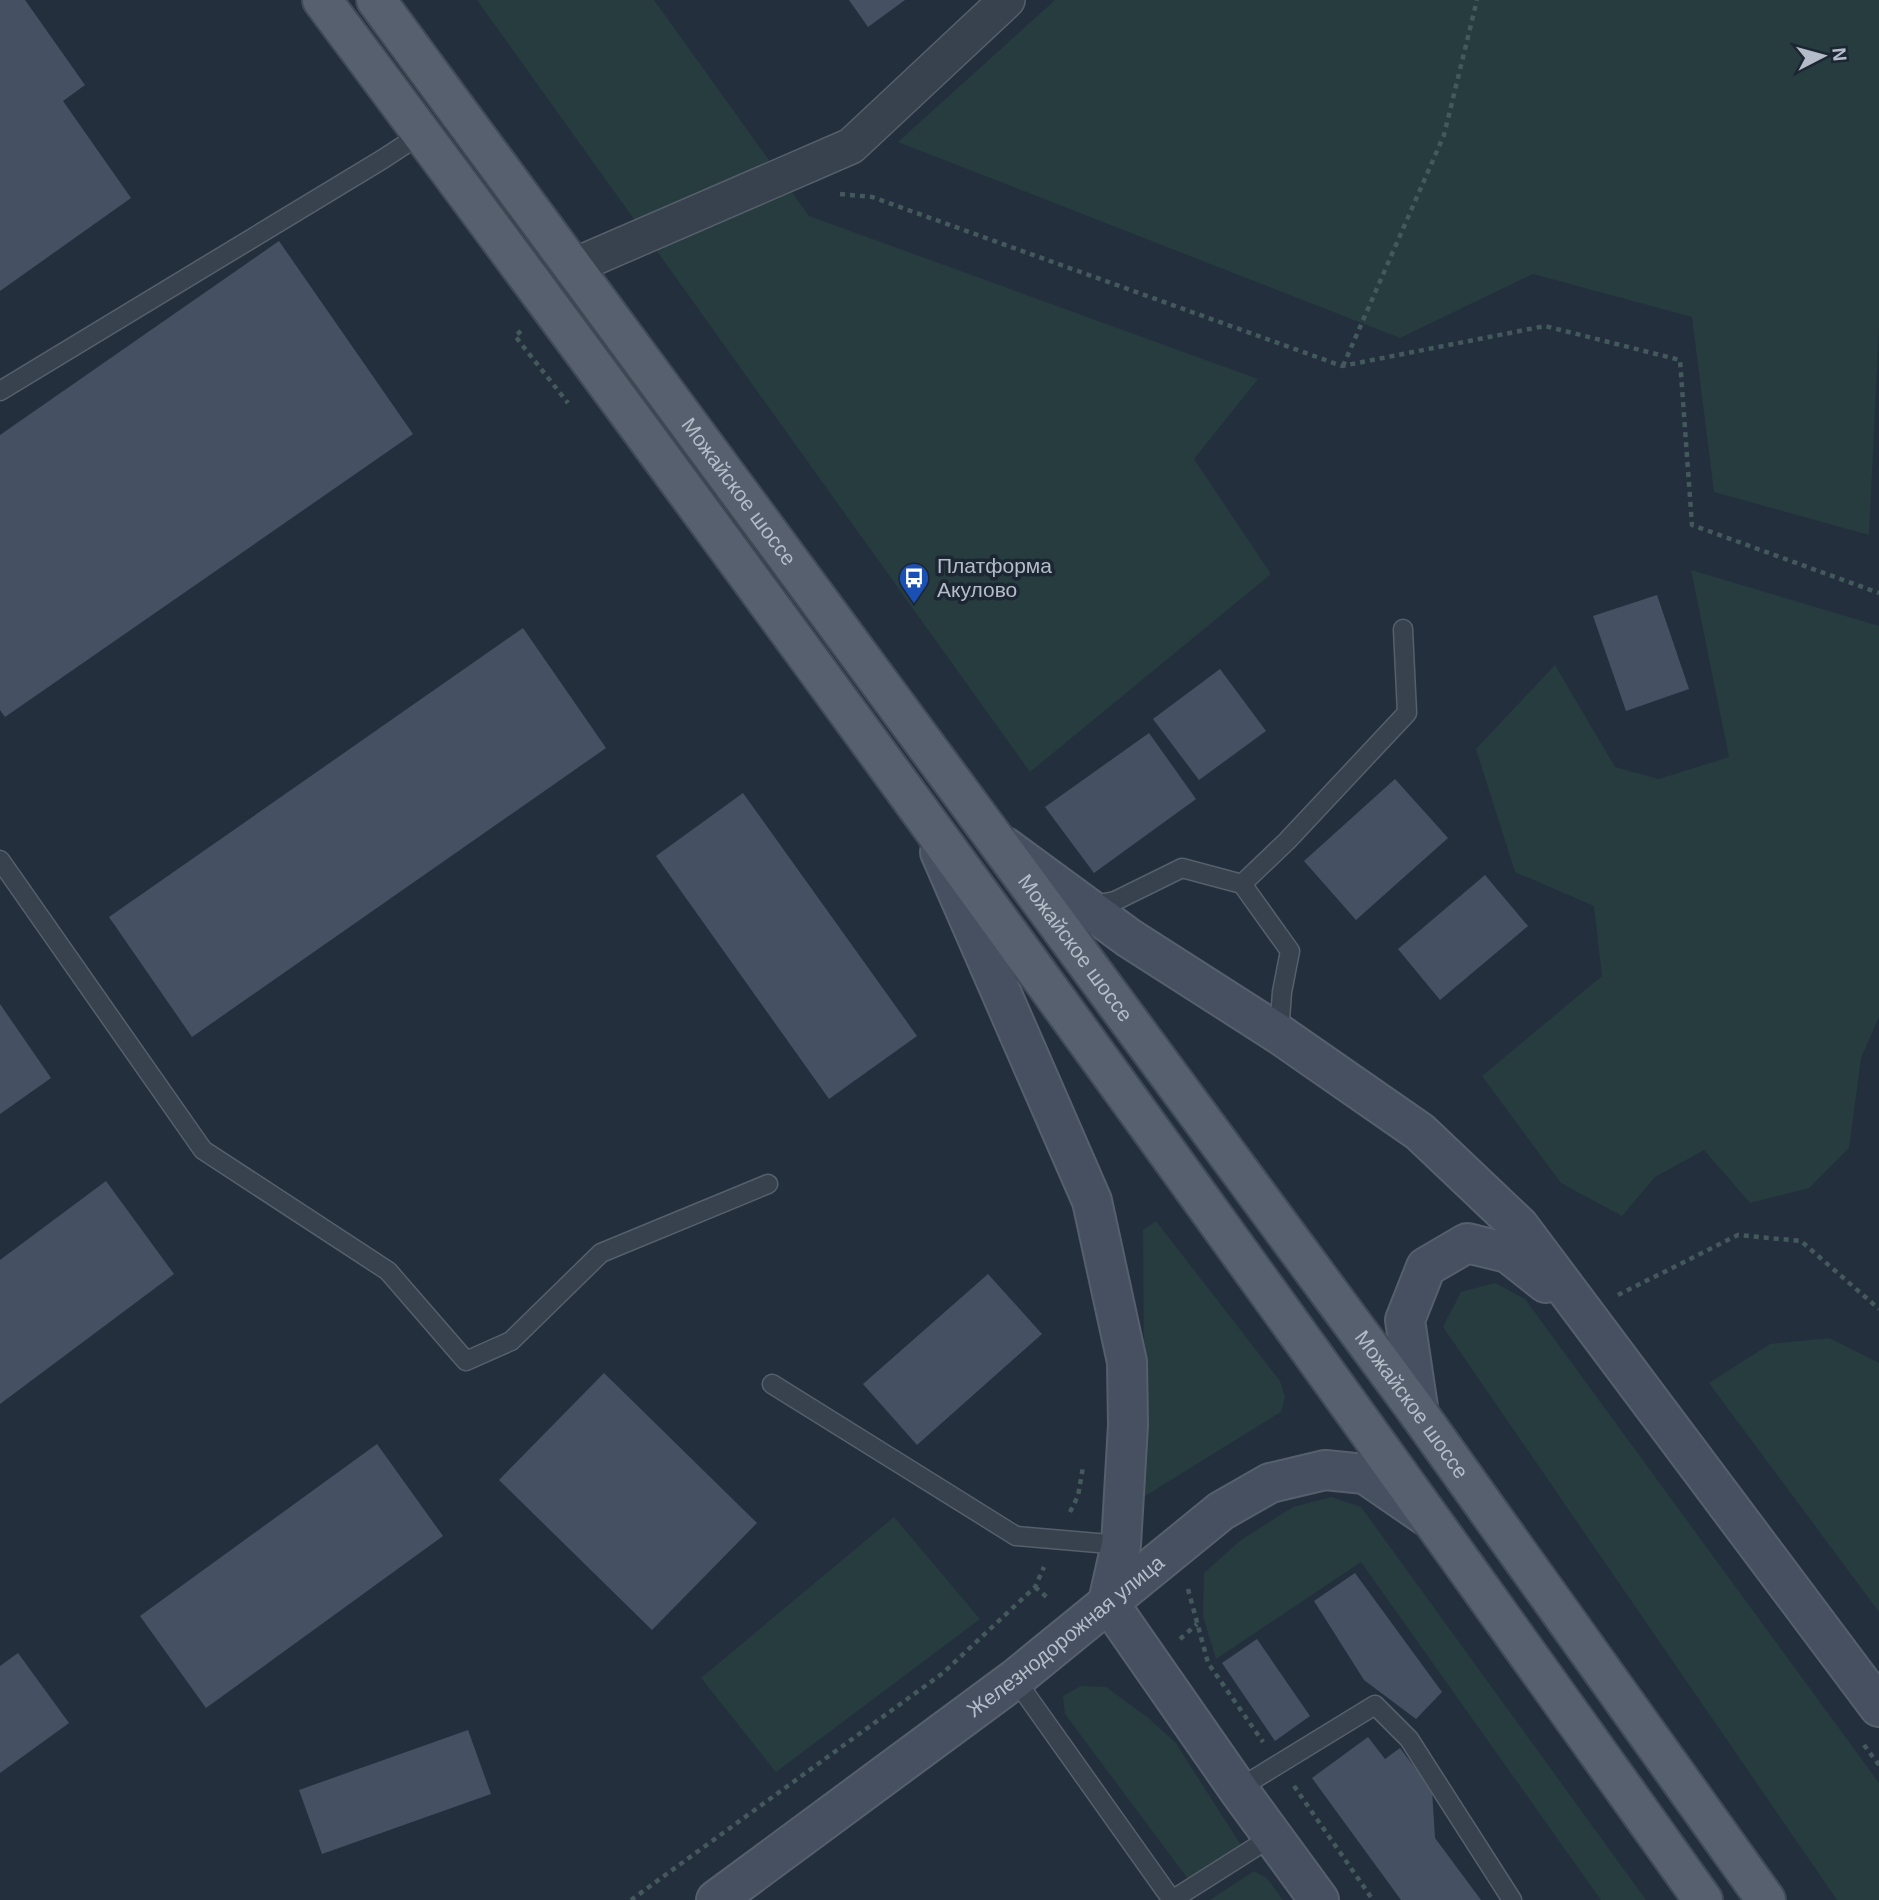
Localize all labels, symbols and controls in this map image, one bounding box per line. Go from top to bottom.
north arrow [1788,21,1858,91]
text: N [1828,46,1851,62]
street label: Можайское шоссе [677,413,801,569]
place label: Платформа Акулово [937,554,1052,601]
bus stop icon: Платформа Акулово [897,561,931,605]
street label: Можайское шоссе [1014,870,1137,1026]
street label: Можайское шоссе [1350,1326,1473,1483]
street label: Железнодорожная улица [962,1550,1169,1721]

